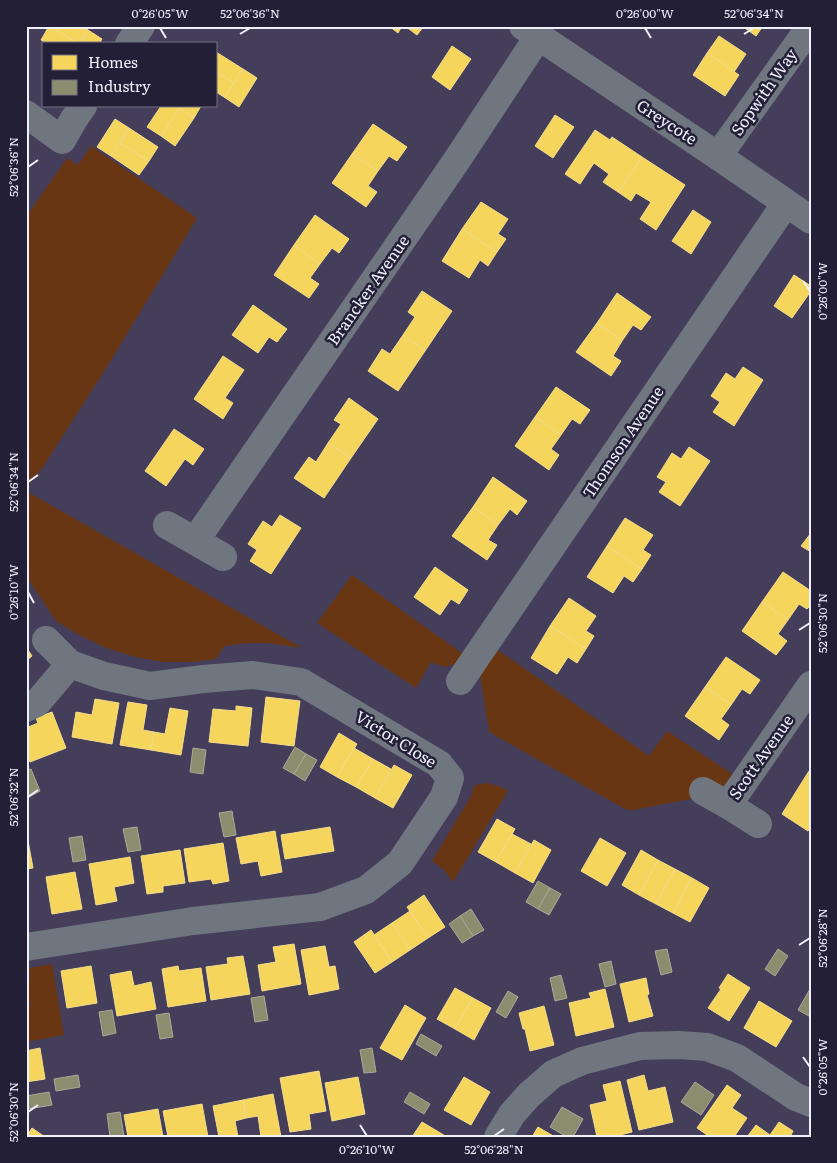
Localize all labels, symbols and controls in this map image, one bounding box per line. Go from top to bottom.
text: 0°26'05"W [131,4,189,22]
text: 52°06'36"N [220,4,280,22]
text: 0°26'00"W [616,4,674,22]
text: 52°06'34"N [724,4,784,22]
legend [42,42,218,108]
street label: Sopwith Way [724,42,803,140]
text: Homes [88,50,138,73]
text: Industry [88,74,151,97]
street label: Greycote [632,93,703,150]
text: 52°06'36"N [4,137,22,197]
street label: Brancker Avenue [320,229,414,349]
text: 0°26'00"W [813,262,831,320]
street label: Thomson Avenue [576,381,669,502]
text: 52°06'34"N [4,452,22,512]
text: 0°26'10"W [4,564,22,620]
text: 52°06'30"N [813,593,831,653]
street label: Victor Close [351,704,442,773]
street label: Scott Avenue [722,709,798,804]
text: 52°06'32"N [4,767,22,827]
text: 52°06'28"N [813,908,831,968]
text: 0°26'05"W [813,1038,831,1096]
text: 52°06'30"N [4,1082,22,1142]
text: 0°26'10"W [339,1140,395,1158]
text: 52°06'28"N [464,1140,524,1158]

